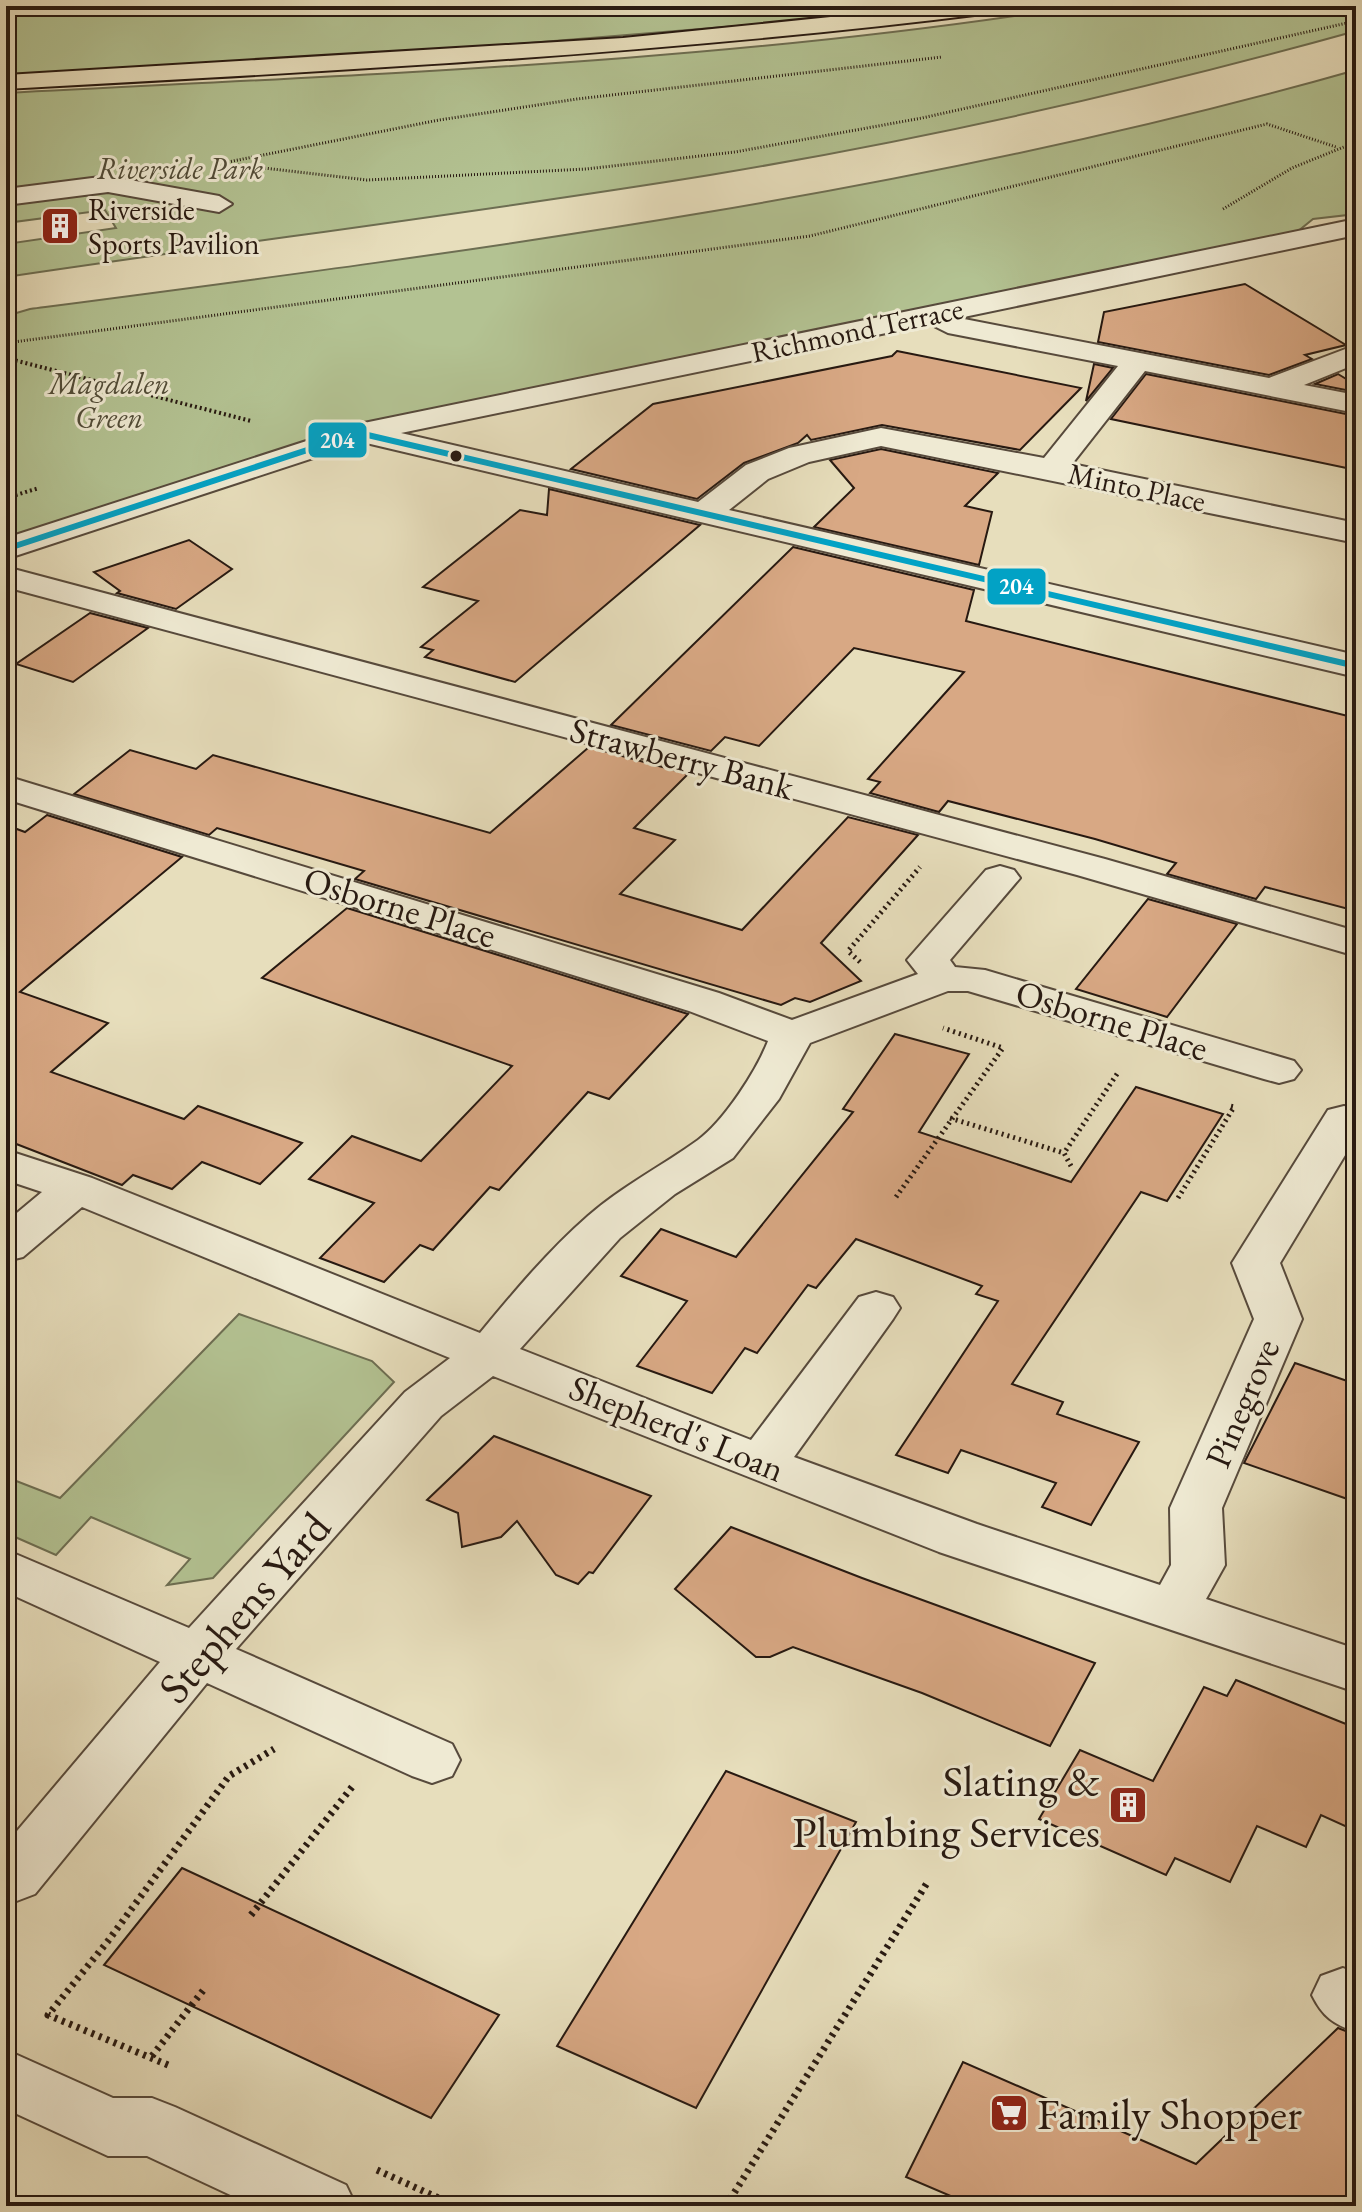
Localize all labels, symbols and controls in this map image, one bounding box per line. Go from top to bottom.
park label: Riverside Park [97,149,264,188]
place label: Riverside Sports Pavilion [88,190,260,263]
building icon: Riverside Sports Pavilion [39,205,81,247]
street label: Richmond Terrace [748,289,966,371]
park label: Magdalen Green [46,364,170,437]
line badge: 204 [307,421,368,459]
text: 204 [320,426,355,455]
unlabelled marker [448,448,464,464]
street label: Minto Place [1065,453,1209,521]
line badge: 204 [986,567,1047,606]
text: 204 [999,572,1034,601]
street label: Strawberry Bank [565,706,800,811]
street label: Osborne Place [298,855,502,959]
street label: Osborne Place [1010,968,1214,1072]
street label: Pinegrove [1194,1331,1290,1475]
street label: Shepherd's Loan [563,1364,791,1492]
street label: Stephens Yard [145,1499,343,1714]
place label: Slating & Plumbing Services [792,1752,1100,1860]
building icon: Slating & Plumbing Services [1107,1784,1149,1826]
place label: Family Shopper [1037,2085,1302,2142]
supermarket icon: Family Shopper [988,2092,1030,2134]

